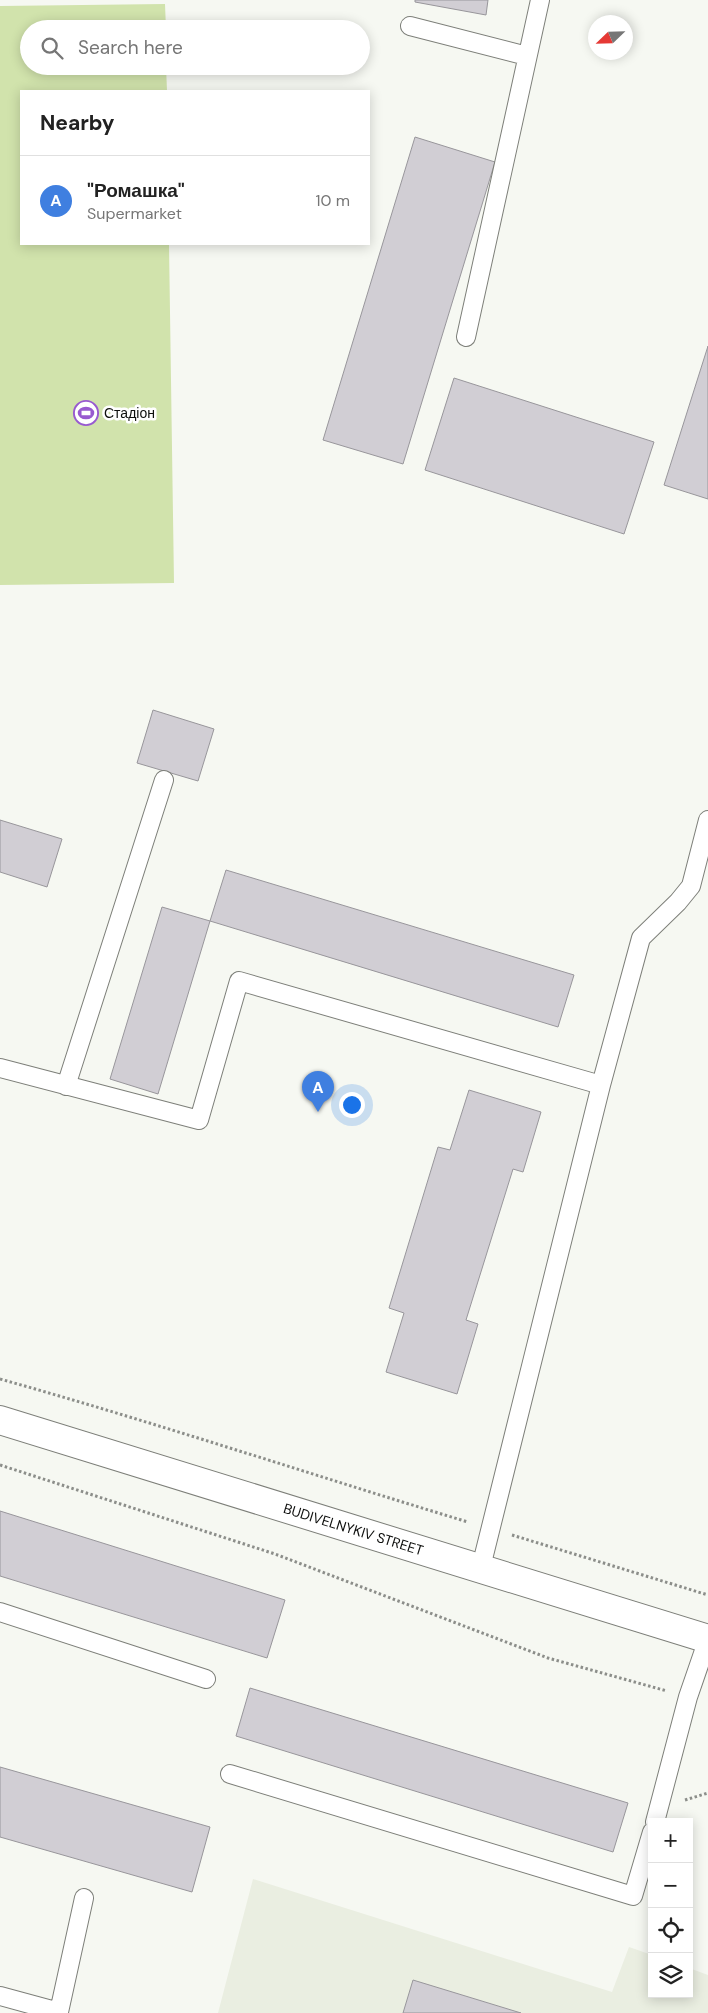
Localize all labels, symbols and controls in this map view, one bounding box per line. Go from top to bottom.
north arrow [588,15,633,60]
search box [20,20,370,75]
icon: search [38,34,66,62]
text: Search here [78,35,183,60]
text: Nearby [40,109,114,137]
text: "Ромашка" [87,178,185,203]
text: A [50,190,62,211]
text: 10 m [316,190,350,211]
text: Supermarket [87,203,182,224]
sports icon: Стадіон [73,400,99,426]
place label: Стадіон [104,404,155,422]
pin: A [302,1071,334,1112]
your location [339,1092,365,1118]
street label: BUDIVELNYKIV STREET [281,1499,426,1559]
map controls [648,1818,693,1998]
button: + [648,1818,693,1863]
button: − [648,1863,693,1908]
button: locate [648,1908,693,1953]
button: layers [648,1953,693,1998]

